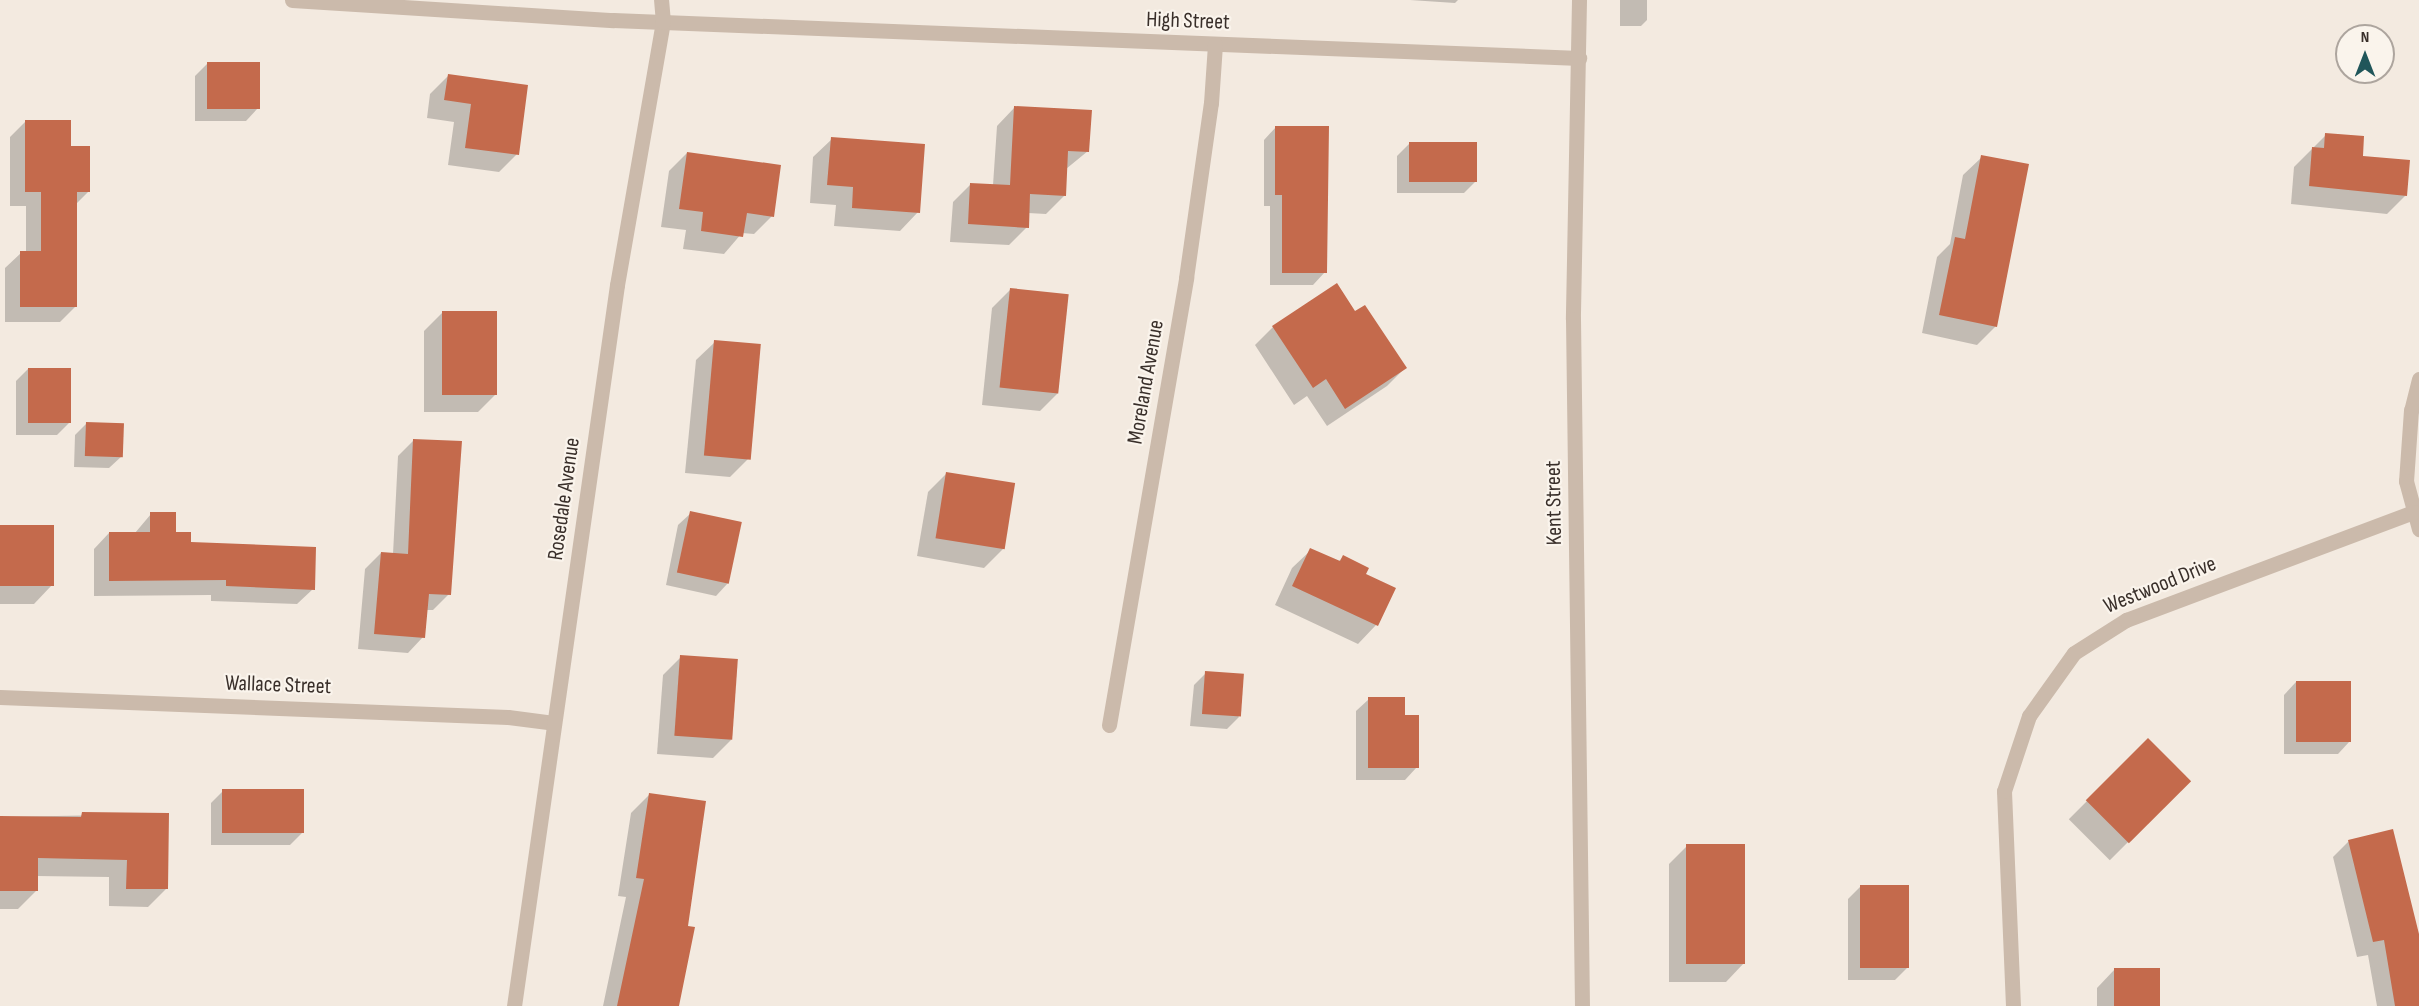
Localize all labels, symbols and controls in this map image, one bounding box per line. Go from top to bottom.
street label: High Street [1146,6,1230,36]
north arrow [2335,24,2395,84]
text: N [2361,28,2369,47]
street label: Moreland Avenue [1122,318,1170,446]
street label: Rosedale Avenue [542,436,586,562]
street label: Kent Street [1540,460,1568,546]
street label: Westwood Drive [2100,550,2220,620]
street label: Wallace Street [224,670,332,700]

